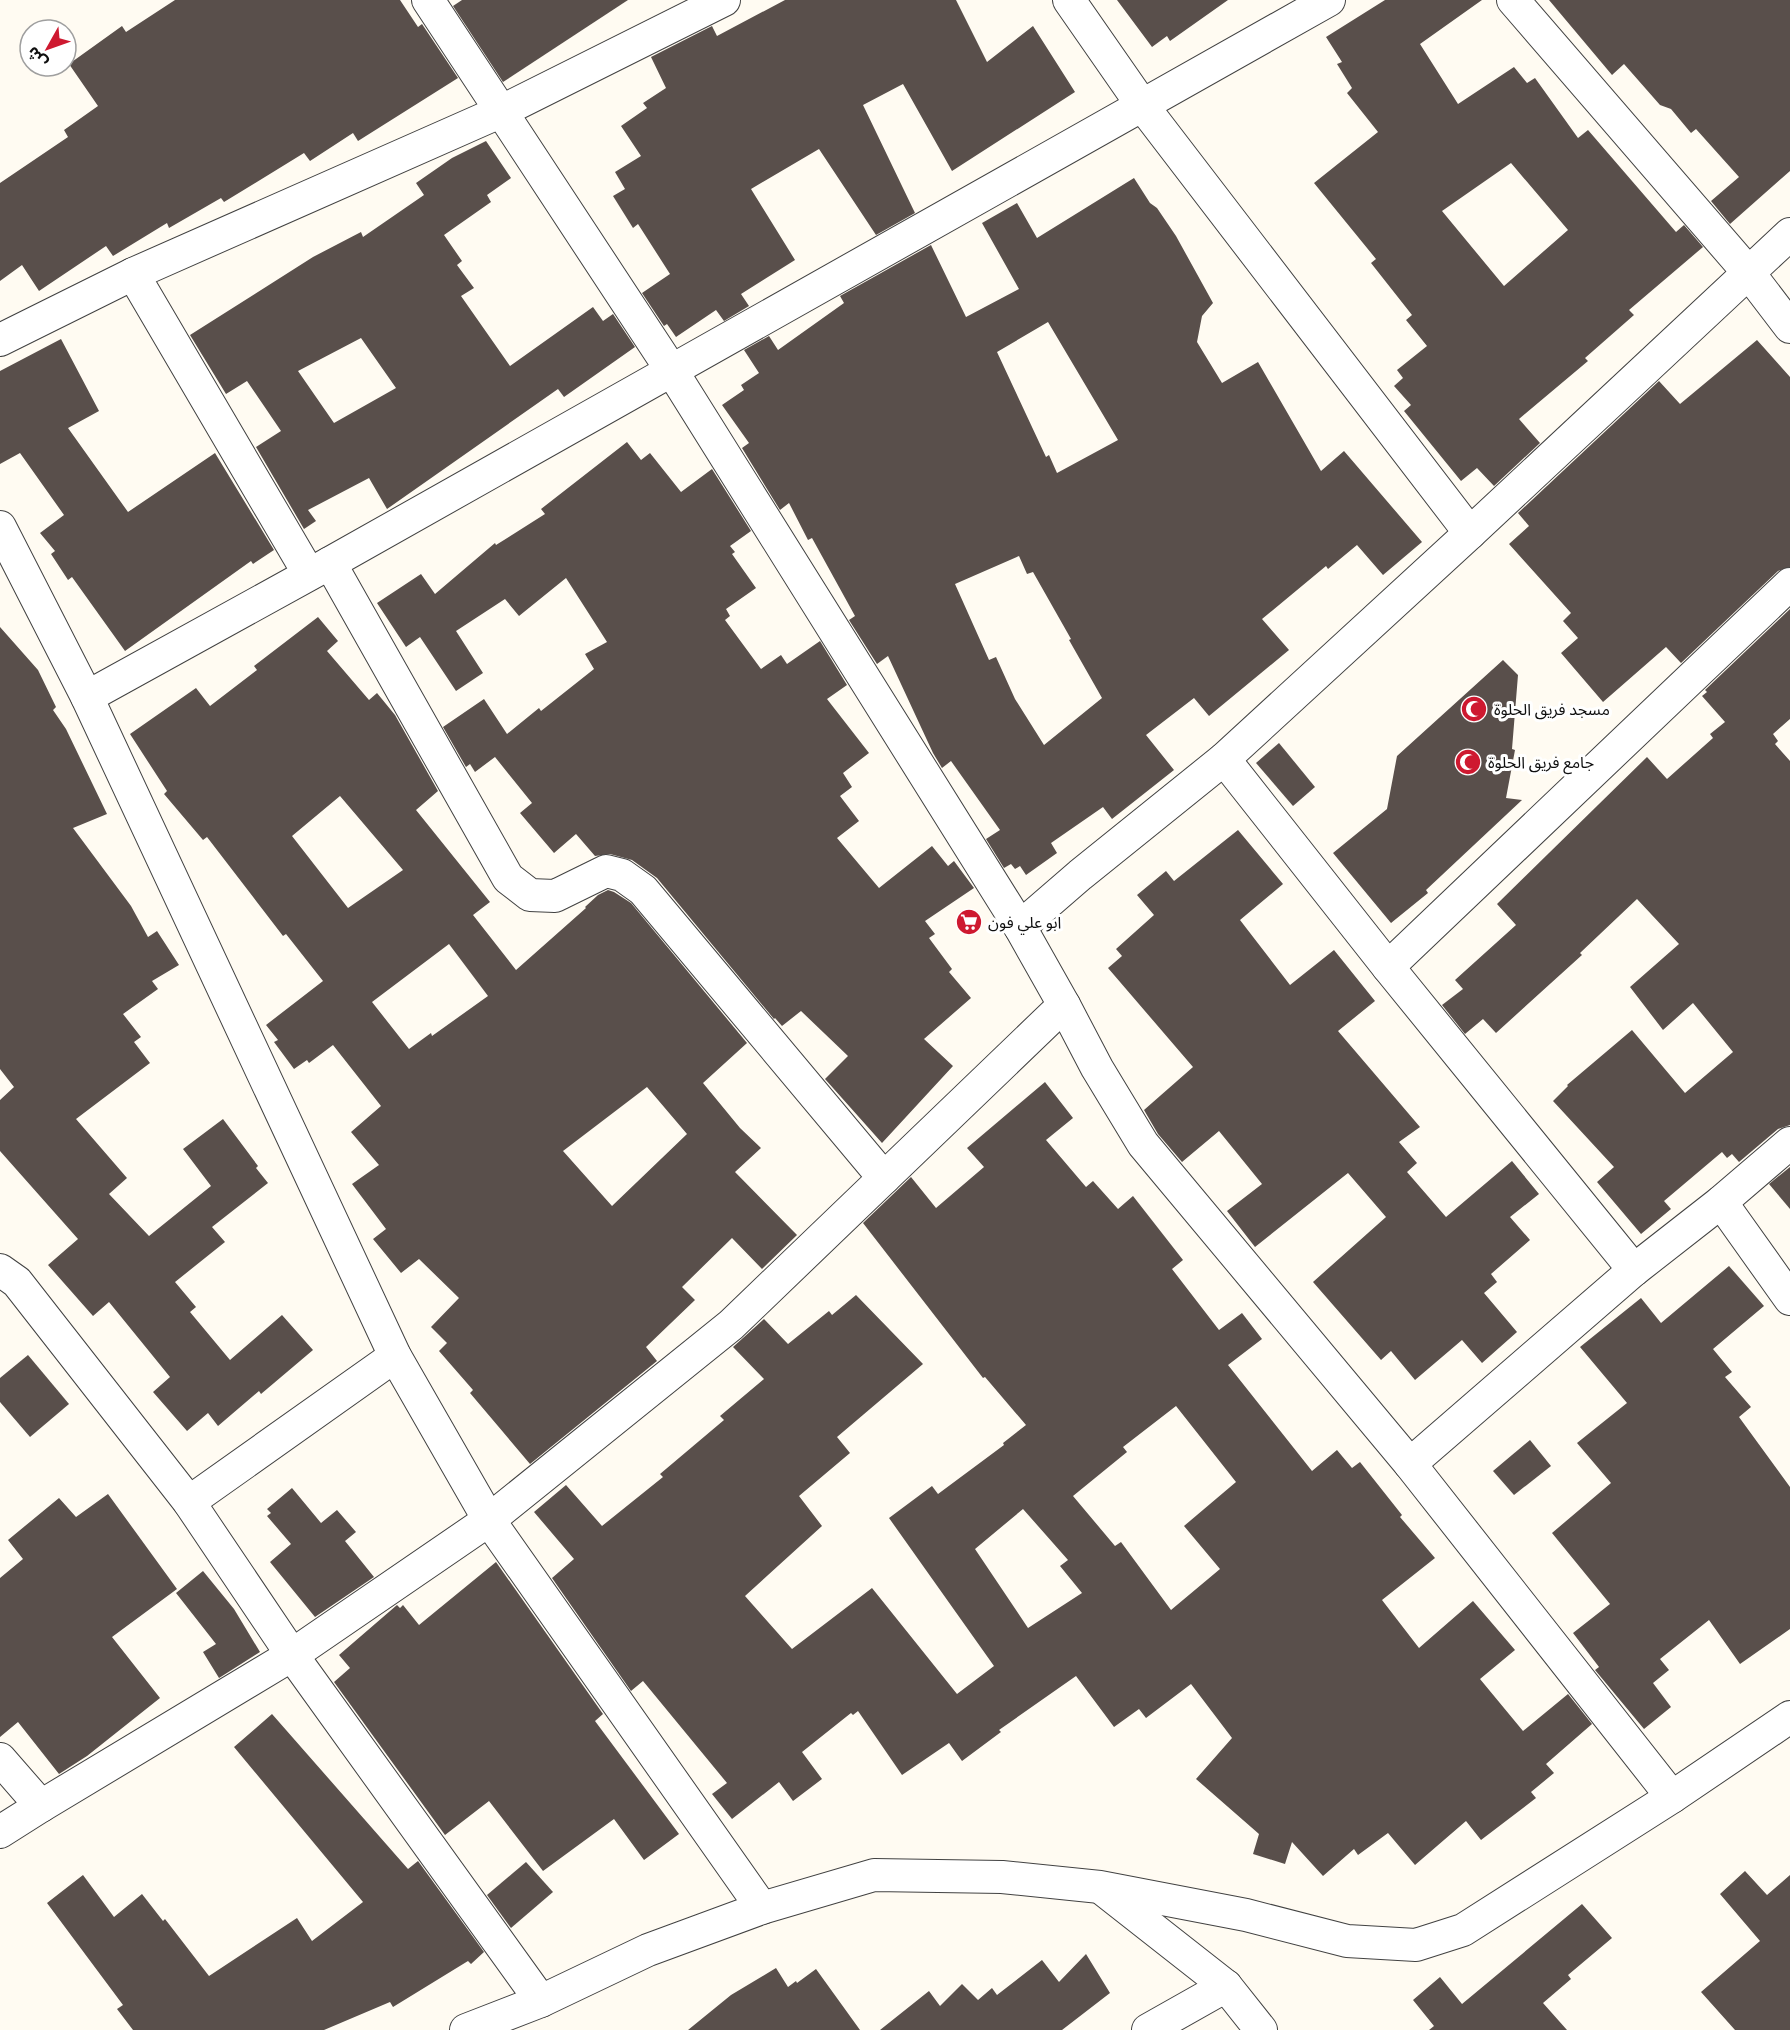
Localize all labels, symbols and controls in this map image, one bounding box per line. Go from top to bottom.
north arrow [18,18,78,78]
text: ش [21,42,52,73]
mosque icon: مسجد فريق الحلوة [1459,694,1489,724]
place label: مسجد فريق الحلوة [1494,698,1610,720]
mosque icon: جامع فريق الحلوة [1453,747,1483,777]
place label: جامع فريق الحلوة [1488,751,1594,775]
supermarket icon: ابو علي فون [954,907,984,937]
place label: ابو علي فون [988,911,1061,935]

